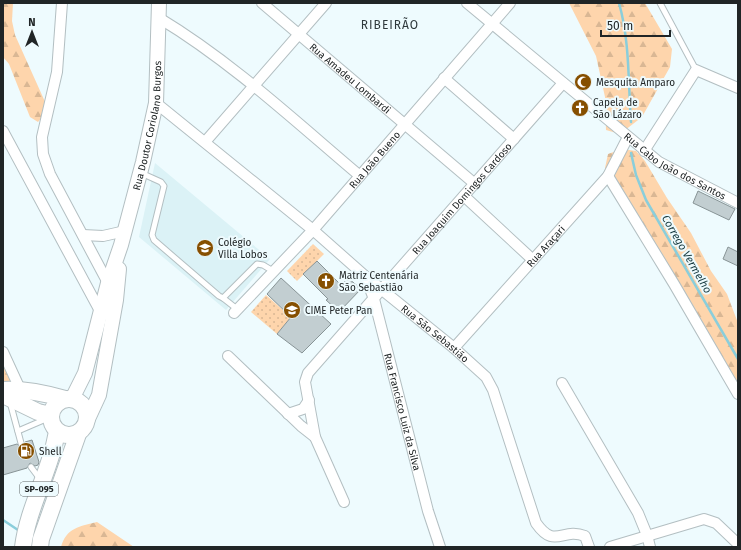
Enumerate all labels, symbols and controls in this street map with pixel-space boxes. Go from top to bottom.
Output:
north arrow [12,12,52,52]
scale bar [601,12,670,38]
text: N [28,16,36,29]
district label: RIBEIRÃO [361,17,419,32]
text: 50 m [607,19,633,33]
street label: Rua Amadeu Lombardi [307,41,393,117]
street label: Rua Doutor Coriolano Burgos [131,60,164,192]
mosque icon: Mesquita Amparo [573,72,593,92]
place label: Mesquita Amparo [596,77,675,89]
place label: Capela de São Lázaro [593,97,642,121]
church icon: Capela de São Lázaro [570,98,590,118]
street label: Rua João Bueno [347,129,403,191]
street label: Rua Cabo João dos Santos [621,131,728,203]
street label: Rua Joaquim Domingos Cardoso [410,140,515,257]
water label: Corrego Vermelho [659,213,714,296]
street label: Rua Araçari [524,223,568,270]
place label: Colégio Villa Lobos [218,237,268,261]
school or university icon: Colégio Villa Lobos [195,238,215,258]
place label: Matriz Centenária São Sebastião [339,270,419,294]
church icon: Matriz Centenária São Sebastião [316,271,336,291]
school or university icon: CIME Peter Pan [282,300,302,320]
street label: Rua São Sebastião [398,303,471,365]
place label: CIME Peter Pan [305,305,372,317]
street label: Rua Francisco Luiz da Silva [381,352,422,472]
fuel station icon: Shell [16,441,36,461]
place label: Shell [39,446,62,458]
road number: SP-095 [20,482,58,496]

